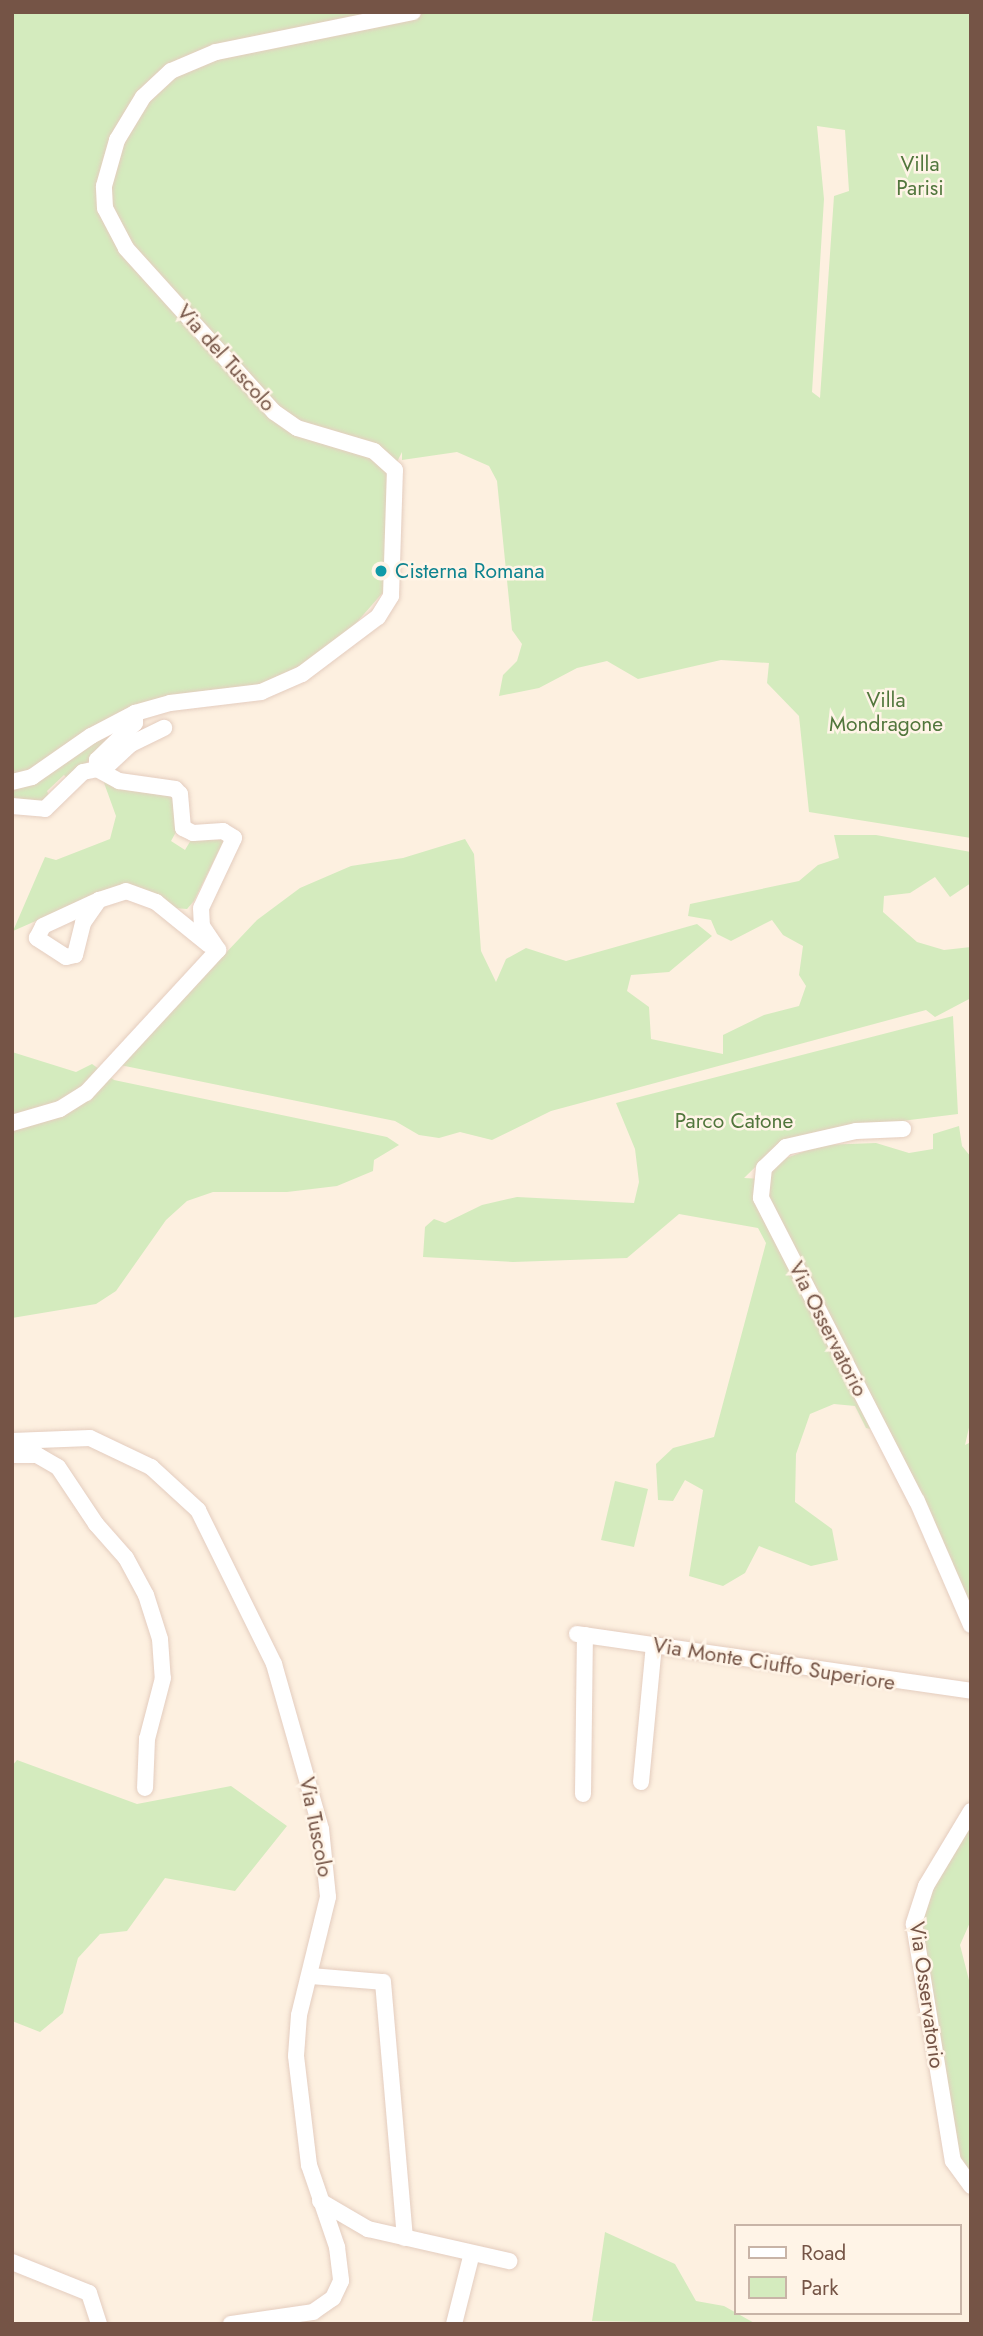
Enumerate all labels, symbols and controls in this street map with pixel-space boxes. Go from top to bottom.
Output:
park label: Villa Parisi [896,151,944,201]
street label: Via del Tuscolo [171,299,281,417]
place label: Cisterna Romana [395,558,545,584]
marker: Cisterna Romana [373,563,389,579]
park label: Villa Mondragone [829,687,943,737]
park label: Parco Catone [675,1108,793,1134]
street label: Via Osservatorio [783,1257,873,1401]
street label: Via Monte Ciuffo Superiore [651,1632,897,1696]
street label: Via Tuscolo [294,1775,338,1879]
street label: Via Osservatorio [904,1920,950,2070]
legend [734,2224,962,2315]
text: Road [801,2238,846,2268]
text: Park [801,2273,838,2303]

